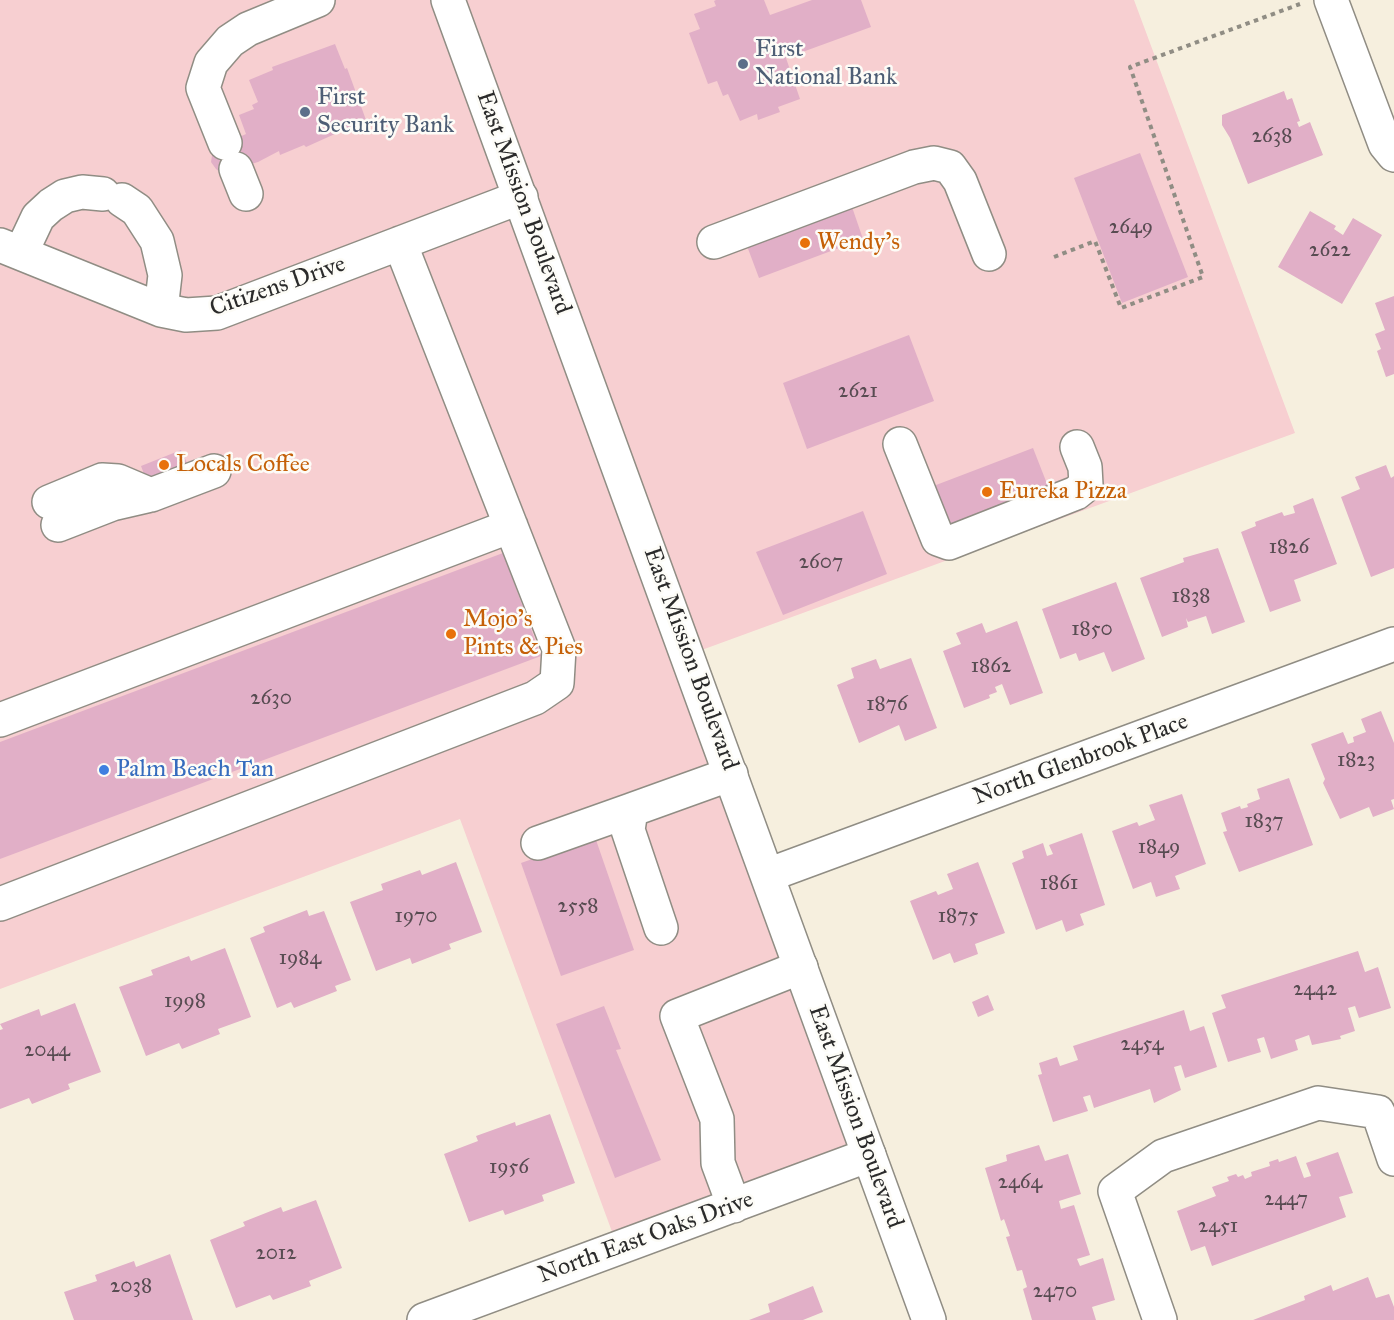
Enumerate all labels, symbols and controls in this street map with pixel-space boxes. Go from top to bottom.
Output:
place label: First National Bank [755,36,897,92]
marker: First National Bank [736,57,750,71]
place label: First Security Bank [317,84,454,140]
street label: East Mission Boulevard [469,88,577,318]
marker: First Security Bank [298,105,312,119]
house number: 2638 [1252,124,1292,150]
house number: 2649 [1109,215,1153,241]
place label: Wendy's [817,229,900,257]
marker: Wendy's [798,236,812,250]
house number: 2622 [1309,238,1351,264]
street label: Citizens Drive [206,250,350,324]
house number: 2621 [838,379,878,405]
place label: Locals Coffee [176,451,310,479]
marker: Locals Coffee [157,458,171,472]
place label: Eureka Pizza [999,478,1127,506]
marker: Eureka Pizza [980,485,994,499]
house number: 1826 [1269,535,1309,561]
street label: East Mission Boulevard [636,544,744,774]
house number: 2607 [799,550,843,576]
house number: 1838 [1171,584,1211,610]
place label: Mojo's Pints & Pies [463,606,583,662]
house number: 1850 [1071,617,1113,643]
marker: Mojo's Pints & Pies [444,627,458,641]
house number: 1862 [971,654,1011,680]
house number: 2630 [250,686,292,712]
house number: 1876 [866,692,908,718]
street label: North Glenbrook Place [970,708,1192,812]
house number: 1823 [1337,748,1375,774]
place label: Palm Beach Tan [116,756,274,784]
marker: Palm Beach Tan [97,763,111,777]
house number: 1837 [1244,809,1284,835]
house number: 1849 [1138,835,1180,861]
house number: 1861 [1040,871,1078,897]
house number: 2558 [558,894,598,920]
house number: 1970 [395,904,437,930]
house number: 1875 [938,904,978,930]
house number: 1984 [279,946,321,972]
house number: 2442 [1293,977,1337,1003]
house number: 1998 [164,989,206,1015]
street label: East Mission Boulevard [801,1002,909,1232]
house number: 2454 [1121,1032,1163,1058]
house number: 2044 [24,1038,70,1064]
house number: 1956 [489,1155,529,1181]
house number: 2464 [998,1170,1042,1196]
street label: North East Oaks Drive [534,1186,758,1290]
house number: 2447 [1264,1187,1308,1213]
house number: 2451 [1198,1214,1238,1240]
house number: 2012 [255,1241,297,1267]
house number: 2038 [110,1274,152,1300]
house number: 2470 [1033,1279,1077,1305]

